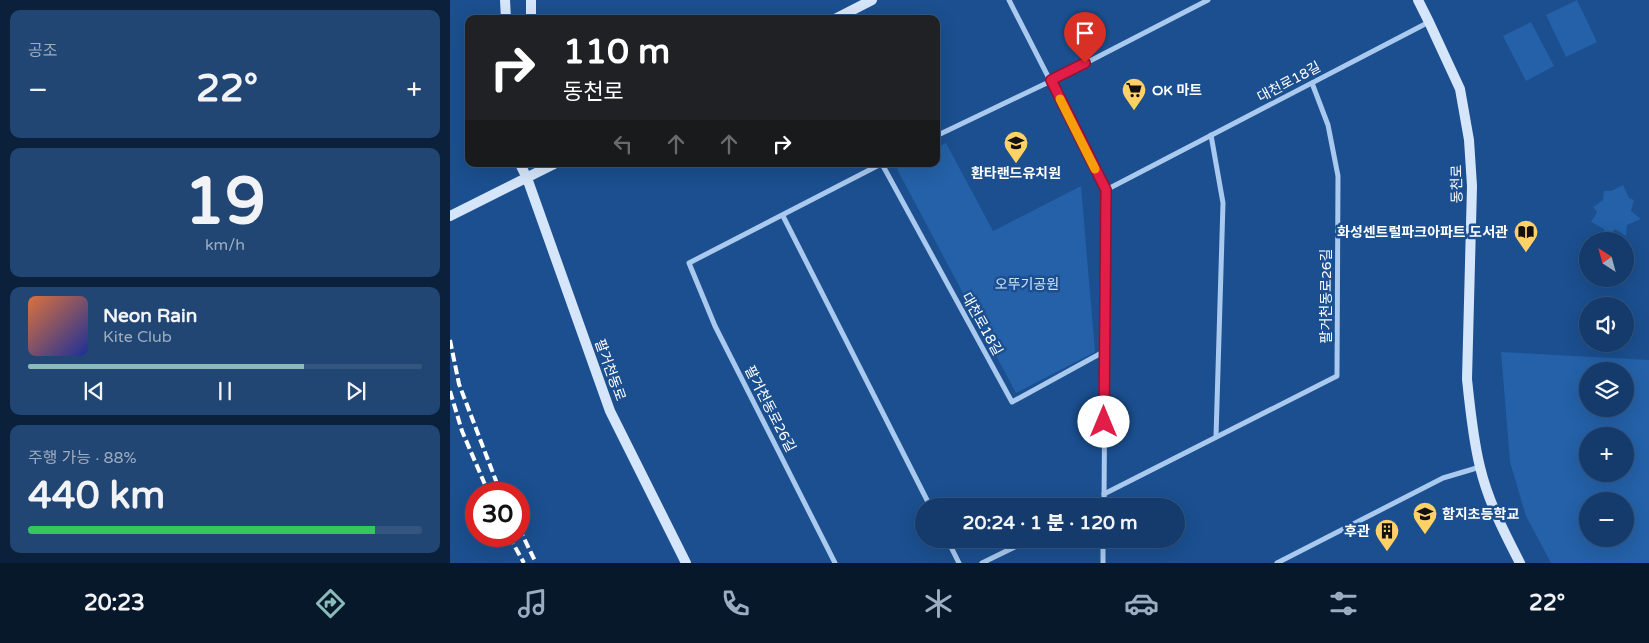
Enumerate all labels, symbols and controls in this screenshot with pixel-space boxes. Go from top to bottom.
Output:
pin [1064,12,1106,63]
icon: arrive [1071,19,1099,47]
text: 110 m [563,31,670,73]
icon: right [480,35,545,100]
text: 공조 [28,41,57,61]
street label: 대천로18길 [1254,58,1324,106]
text: 22° [196,66,258,112]
text: − [28,73,48,107]
text: + [406,73,422,107]
supermarket icon: OK 마트 [1121,77,1147,111]
text: 동천로 [563,79,624,105]
place label: OK 마트 [1152,82,1202,99]
icon: left [609,130,637,158]
icon: ahead [662,130,690,158]
icon: ahead [715,130,743,158]
icon: right [768,130,796,158]
school or university icon: 환타랜드유치원 [1003,130,1029,164]
text: 19 [184,163,266,242]
street label: 동천로 [1448,164,1466,203]
place label: 환타랜드유치원 [971,165,1061,182]
library icon: 화성센트럴파크아파트 도서관 [1513,219,1539,253]
place label: 화성센트럴파크아파트 도서관 [1337,224,1508,241]
north arrow [1579,232,1634,288]
map controls [1579,232,1634,547]
text: km/h [205,235,245,255]
street label: 팔거천동로26길 [1318,249,1335,343]
park label: 오뚜기공원 [995,276,1059,293]
street label: 대천로18길 [958,290,1006,358]
button: sound [1579,297,1634,352]
text: Neon Rain [103,305,197,327]
text: Kite Club [103,327,172,347]
street label: 팔거천동로 [591,337,629,403]
button: layers [1579,362,1634,417]
street label: 팔거천동로26길 [741,363,799,455]
icon: previous [80,377,108,405]
icon: pause [211,377,239,405]
icon: next [342,377,370,405]
position arrow [1077,395,1129,447]
button: + [1579,427,1634,482]
text: 주행 가능 · 88% [28,448,137,468]
text: 440 km [28,473,165,519]
speed limit sign: 30 [465,482,530,547]
button: − [1579,492,1634,547]
school or university icon: 함지초등학교 [1412,501,1438,535]
place label: 함지초등학교 [1442,506,1519,523]
text: 20:24 · 1 분 · 120 m [963,512,1137,534]
building icon: 후관 [1374,518,1400,552]
place label: 후관 [1344,523,1370,540]
icon: directions [313,586,348,621]
icon: music [515,586,550,621]
icon: phone [718,586,753,621]
icon: climate [921,586,956,621]
icon: car [1124,586,1159,621]
icon: filters [1326,586,1361,621]
text: 20:23 [84,590,145,616]
text: 22° [1529,590,1565,616]

